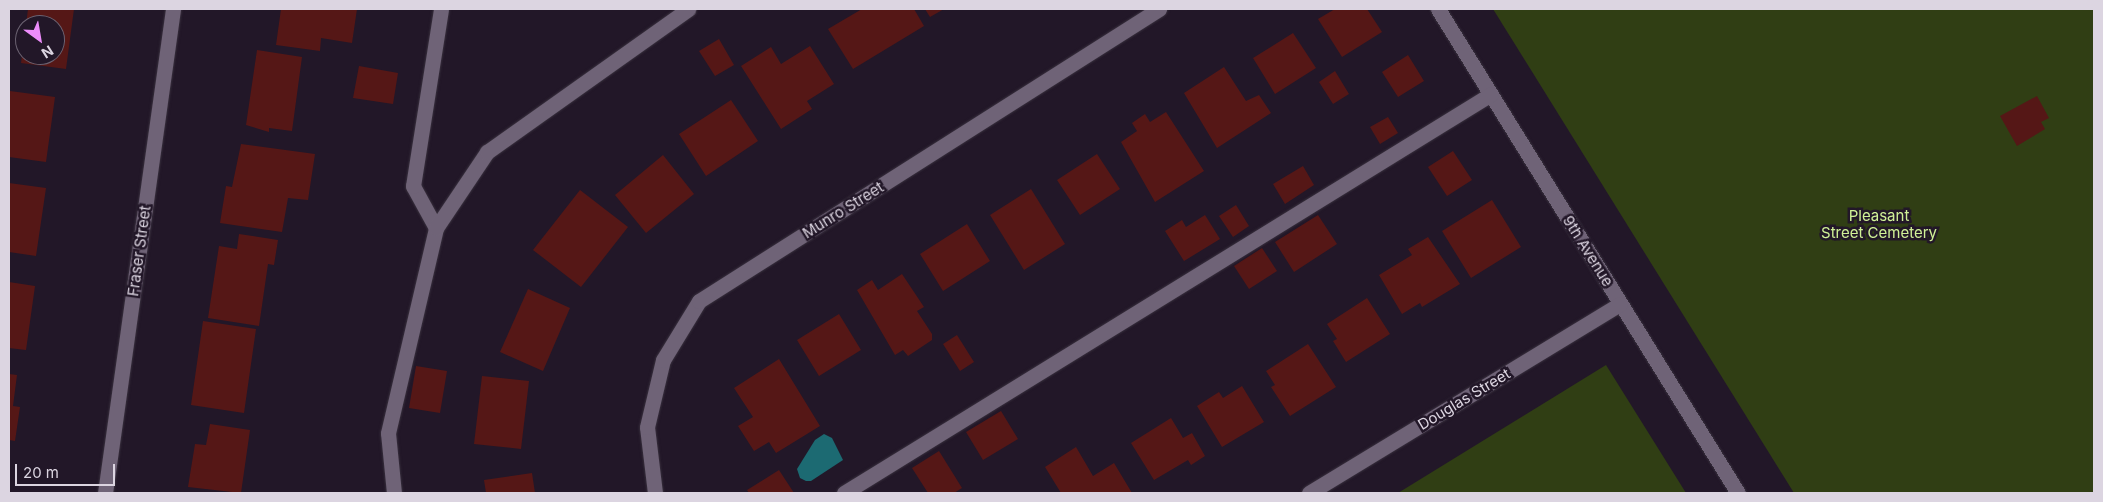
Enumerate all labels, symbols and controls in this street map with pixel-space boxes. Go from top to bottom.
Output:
north arrow [15,15,65,65]
text: N [39,42,57,62]
street label: Munro Street [799,178,887,242]
street label: Fraser Street [124,205,154,297]
park label: Pleasant Street Cemetery [1821,206,1937,241]
street label: 9th Avenue [1559,212,1617,290]
street label: Douglas Street [1415,364,1513,434]
scale bar [18,454,118,486]
text: 20 m [23,463,59,482]

